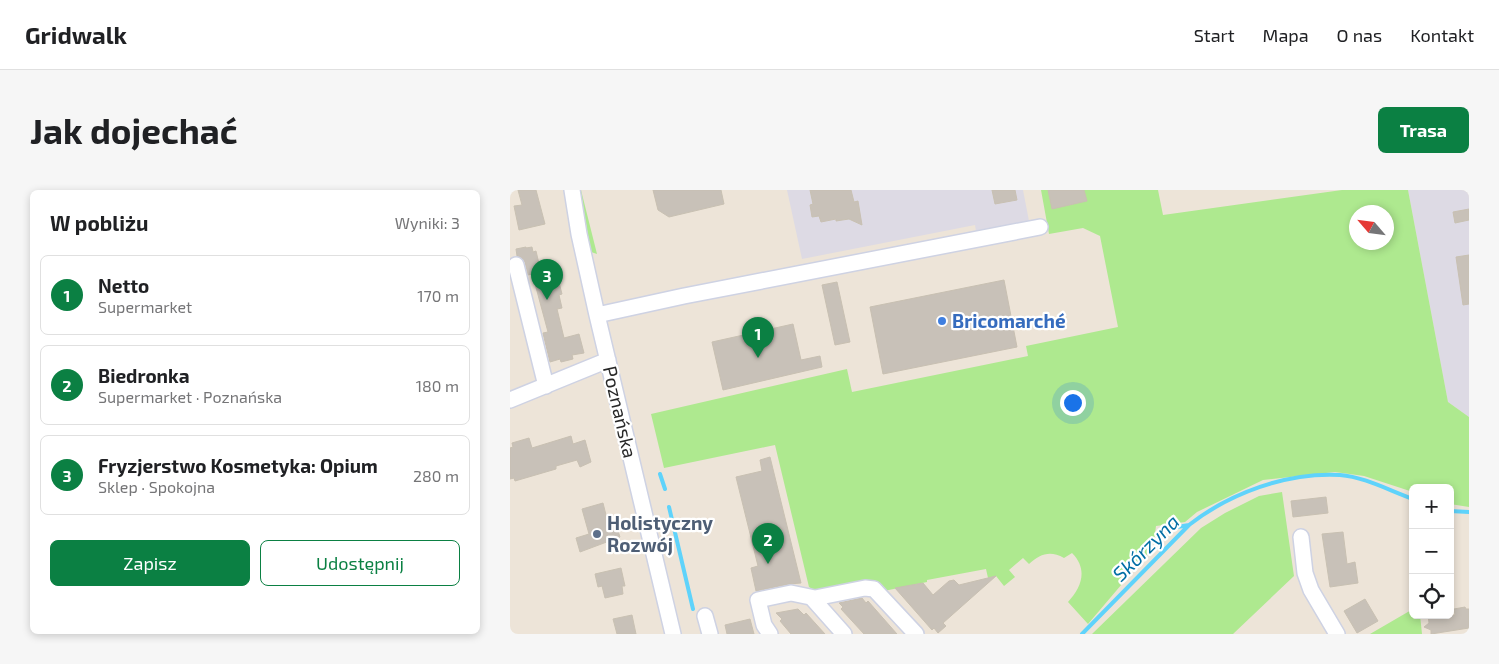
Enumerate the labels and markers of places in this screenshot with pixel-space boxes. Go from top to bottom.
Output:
pin: 3 [531,259,563,300]
place label: Bricomarché [952,309,1066,332]
marker: Bricomarché [936,315,948,327]
pin: 1 [742,317,774,358]
place label: Holistyczny Rozwój [607,511,713,556]
pin: 2 [752,523,784,564]
marker: Holistyczny Rozwój [591,528,603,540]

